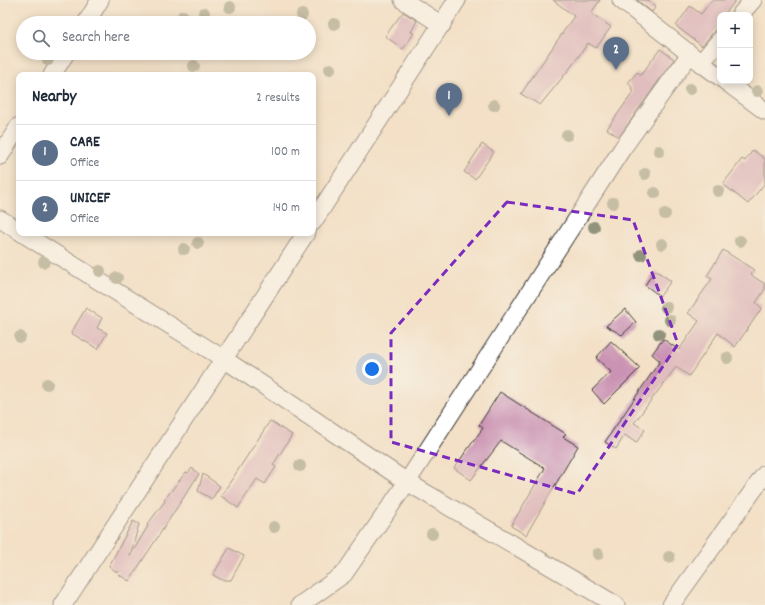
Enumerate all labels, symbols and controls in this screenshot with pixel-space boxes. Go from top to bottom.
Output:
map controls [717,12,753,84]
button: + [717,12,753,48]
search box [16,16,316,60]
icon: search [30,27,52,49]
text: Search here [62,27,130,49]
pin: 2 [603,37,629,70]
button: − [717,48,753,84]
pin: 1 [436,83,462,116]
text: Nearby [32,86,76,110]
text: 2 results [256,89,300,108]
text: CARE [70,132,100,154]
text: 1 [44,143,46,162]
text: 100 m [271,143,300,162]
text: Office [70,154,99,173]
text: UNICEF [70,188,110,210]
text: 2 [42,199,48,218]
text: 140 m [273,199,300,218]
text: Office [70,210,99,229]
your location [362,359,382,379]

